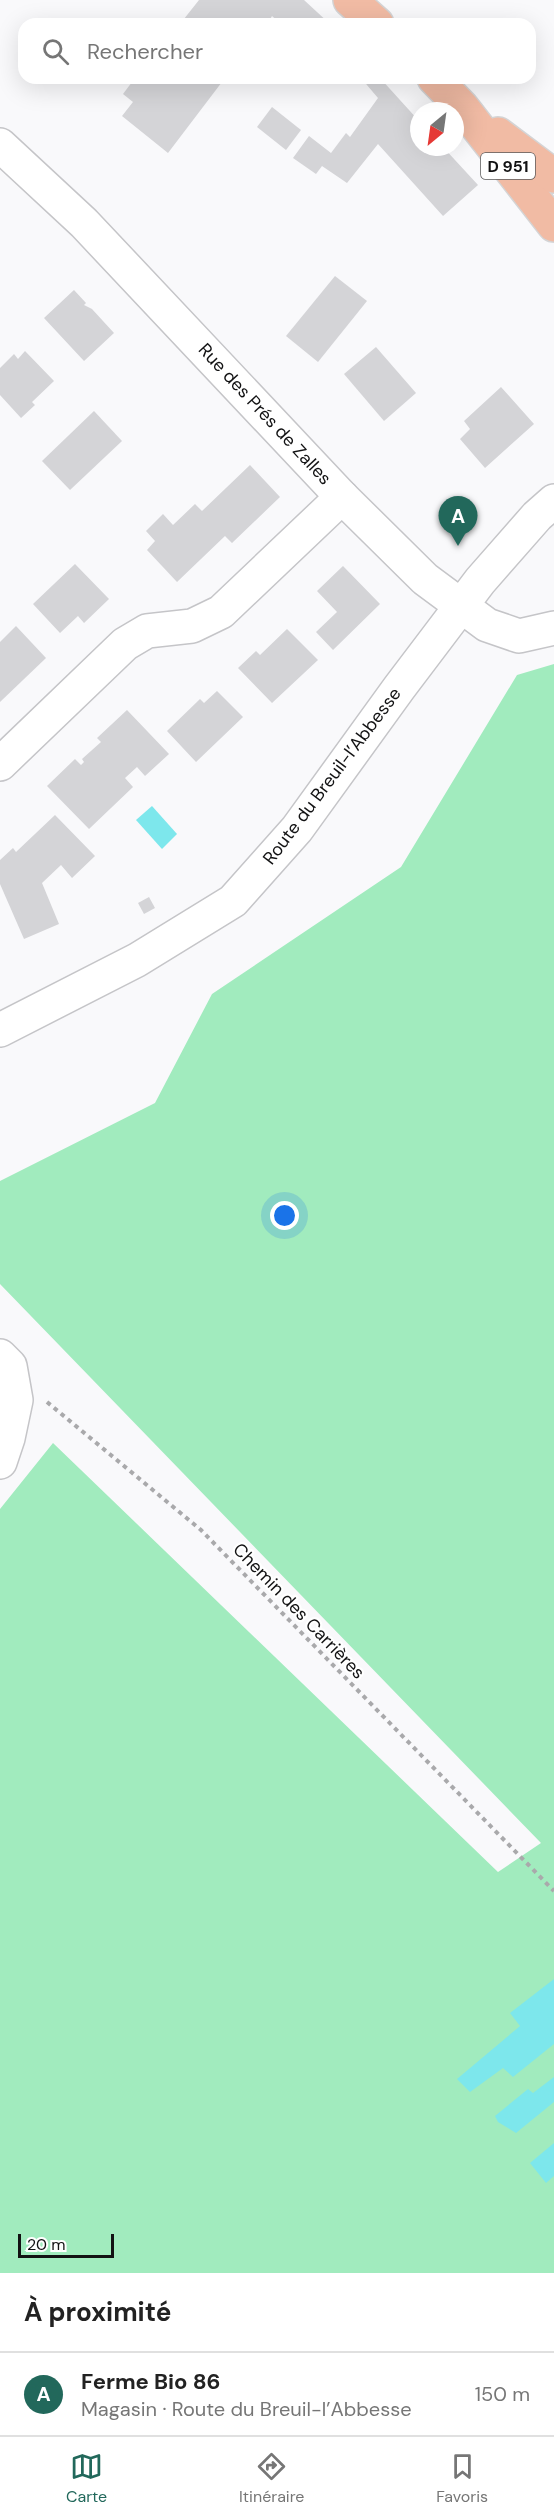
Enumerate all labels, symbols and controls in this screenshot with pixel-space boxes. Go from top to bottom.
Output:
search box [18,18,536,84]
icon: search [39,35,72,68]
text: Rechercher [87,37,203,66]
north arrow [410,102,464,156]
road number: D 951 [481,153,535,179]
street label: Rue des Prés de Zalles [193,338,337,490]
pin: A [438,496,478,546]
street label: Route du Breuil-l’Abbesse [257,683,407,869]
your location [270,1201,299,1230]
street label: Chemin des Carrières [228,1538,370,1684]
scale bar [18,2231,114,2258]
text: 20 m [27,2234,66,2255]
text: À proximité [24,2295,171,2329]
text: Ferme Bio 86 [81,2367,221,2396]
text: A [36,2381,51,2407]
text: 150 m [475,2381,530,2407]
text: Magasin · Route du Breuil-l’Abbesse [81,2396,412,2422]
tab: Carte [66,2450,107,2507]
tab: Itinéraire [239,2450,304,2507]
tab: Favoris [436,2450,488,2507]

